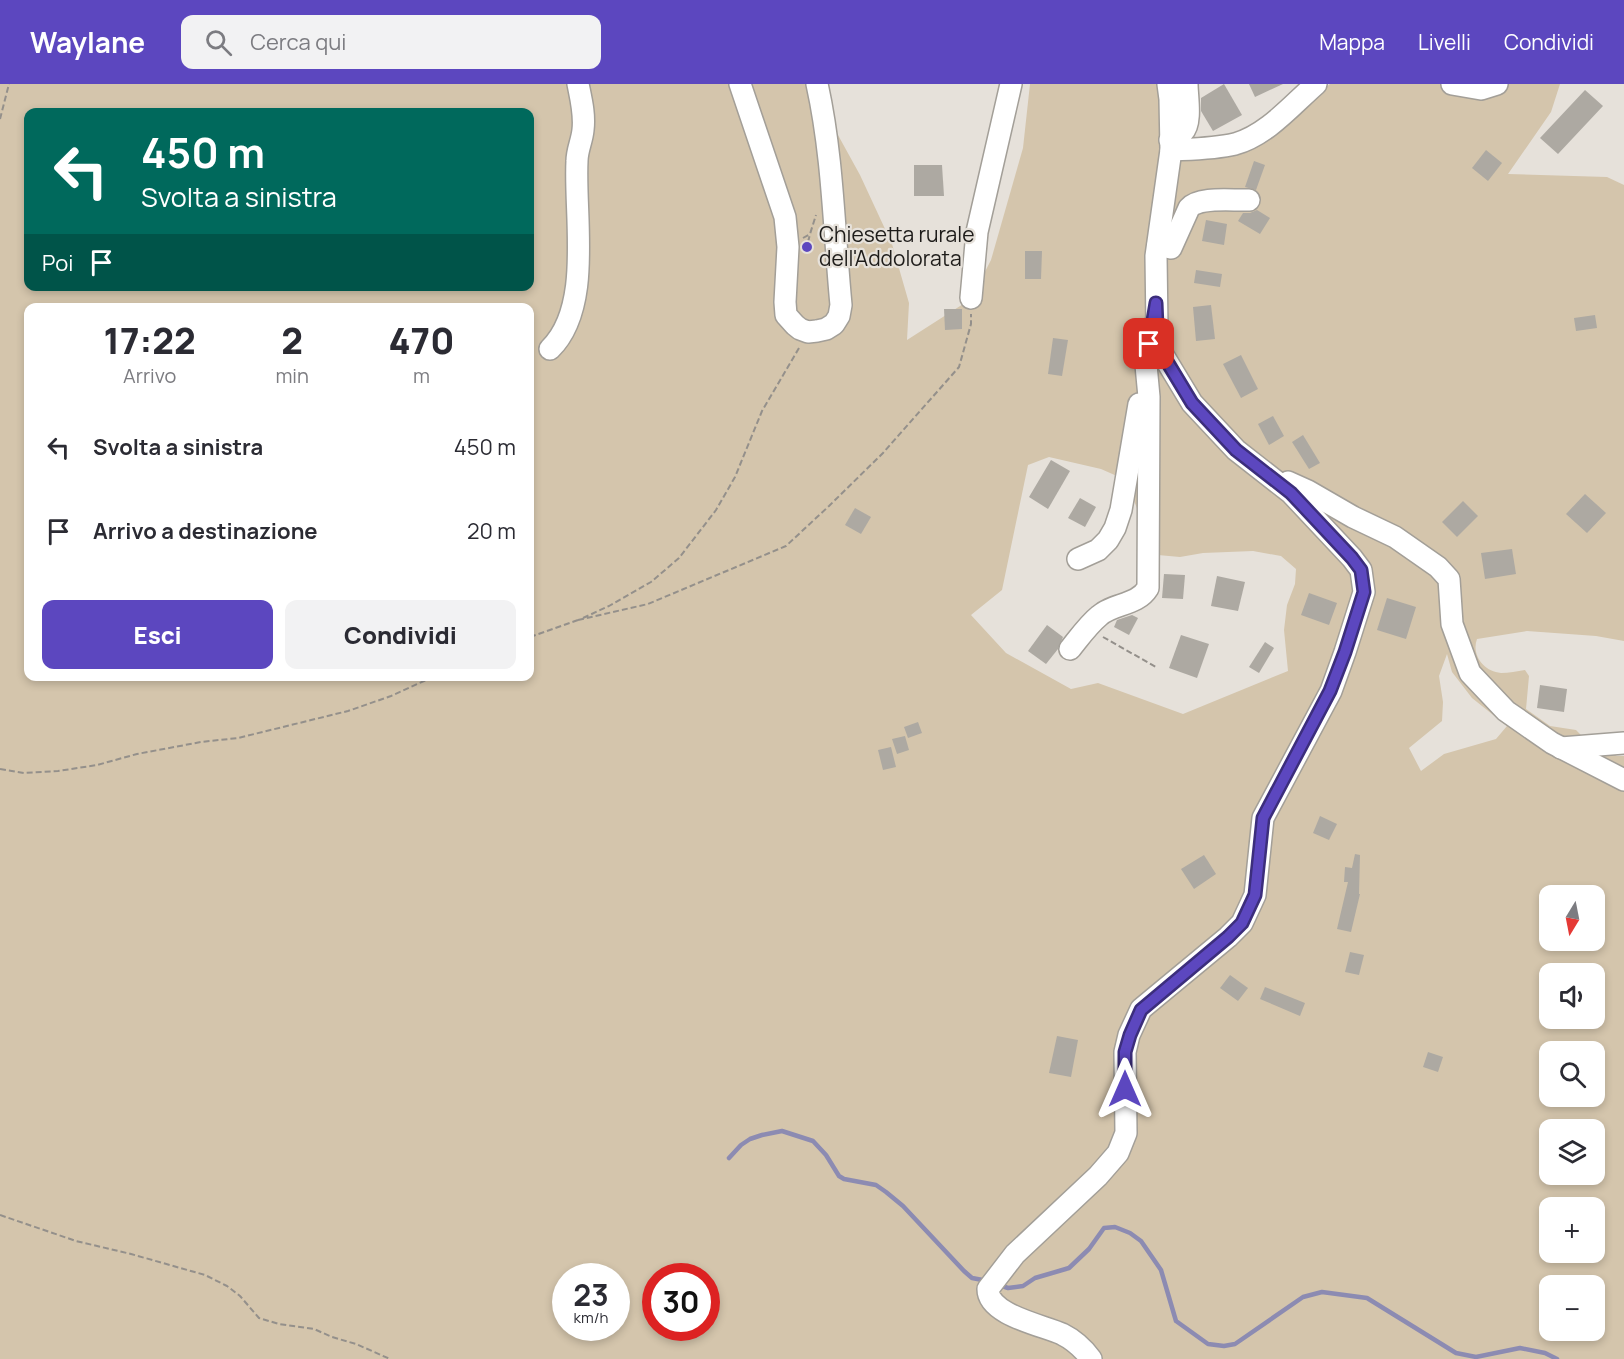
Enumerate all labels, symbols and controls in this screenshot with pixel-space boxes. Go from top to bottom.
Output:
search box [181,15,601,69]
text: Waylane [30,23,145,61]
icon: search [202,26,235,59]
text: Cerca qui [250,27,346,57]
text: Mappa [1319,28,1385,56]
text: Livelli [1418,28,1471,56]
text: Condividi [1504,28,1594,56]
text: 450 m [141,123,265,181]
icon: left [42,132,120,210]
text: Svolta a sinistra [141,178,337,215]
place label: Chiesetta rurale dell'Addolorata [819,220,974,272]
marker: Chiesetta rurale dell'Addolorata [800,240,814,254]
icon: arrive [85,246,118,279]
text: Poi [42,248,73,278]
text: 17:22 [104,316,196,365]
text: 2 [281,316,303,365]
text: 470 [388,316,454,365]
pin [1123,318,1174,369]
icon: arrive [1132,327,1165,360]
text: Arrivo [123,362,176,389]
text: min [275,362,309,389]
text: m [413,362,430,389]
icon: left [42,431,75,464]
text: Svolta a sinistra [93,432,263,462]
text: 450 m [454,432,516,462]
icon: arrive [42,515,75,548]
text: Arrivo a destinazione [93,516,317,546]
text: 20 m [467,516,516,546]
button: Esci [42,600,273,669]
button: Condividi [285,600,516,669]
north arrow [1539,885,1605,951]
map controls [1539,885,1605,1341]
button: sound [1539,963,1605,1029]
button: search [1539,1041,1605,1107]
position arrow [1093,1057,1157,1121]
button: layers [1539,1119,1605,1185]
button: + [1539,1197,1605,1263]
speed limit sign: 30 [642,1263,720,1341]
text: 23 [573,1274,609,1315]
button: − [1539,1275,1605,1341]
text: km/h [574,1307,608,1328]

